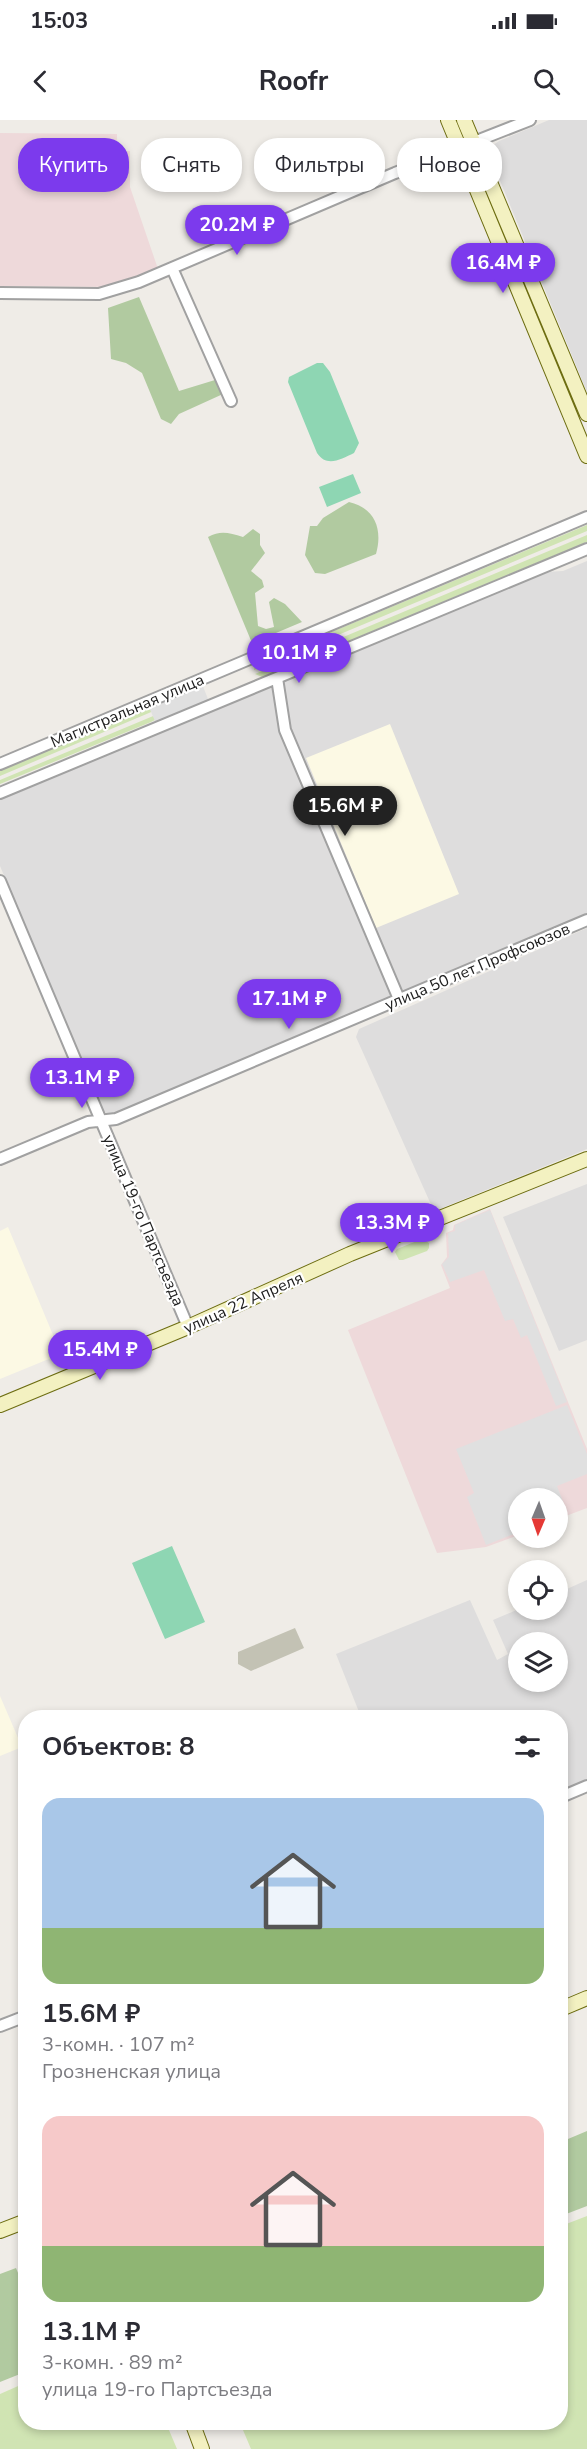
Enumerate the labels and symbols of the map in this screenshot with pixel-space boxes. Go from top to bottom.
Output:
pin: 20.2M ₽ [182,205,292,256]
pin: 16.4M ₽ [448,243,558,294]
pin: 10.1M ₽ [244,633,354,684]
street label: Магистральная улица [47,669,207,753]
pin: 15.6M ₽ [290,786,400,837]
street label: улица 50 лет Профсоюзов [381,918,574,1016]
pin: 17.1M ₽ [234,979,344,1030]
pin: 13.1M ₽ [27,1058,137,1109]
street label: улица 19-го Партсъезда [97,1131,189,1310]
pin: 13.3M ₽ [337,1203,447,1254]
street label: улица 22 Апреля [180,1267,307,1339]
pin: 15.4M ₽ [45,1330,155,1381]
north arrow [508,1488,568,1548]

